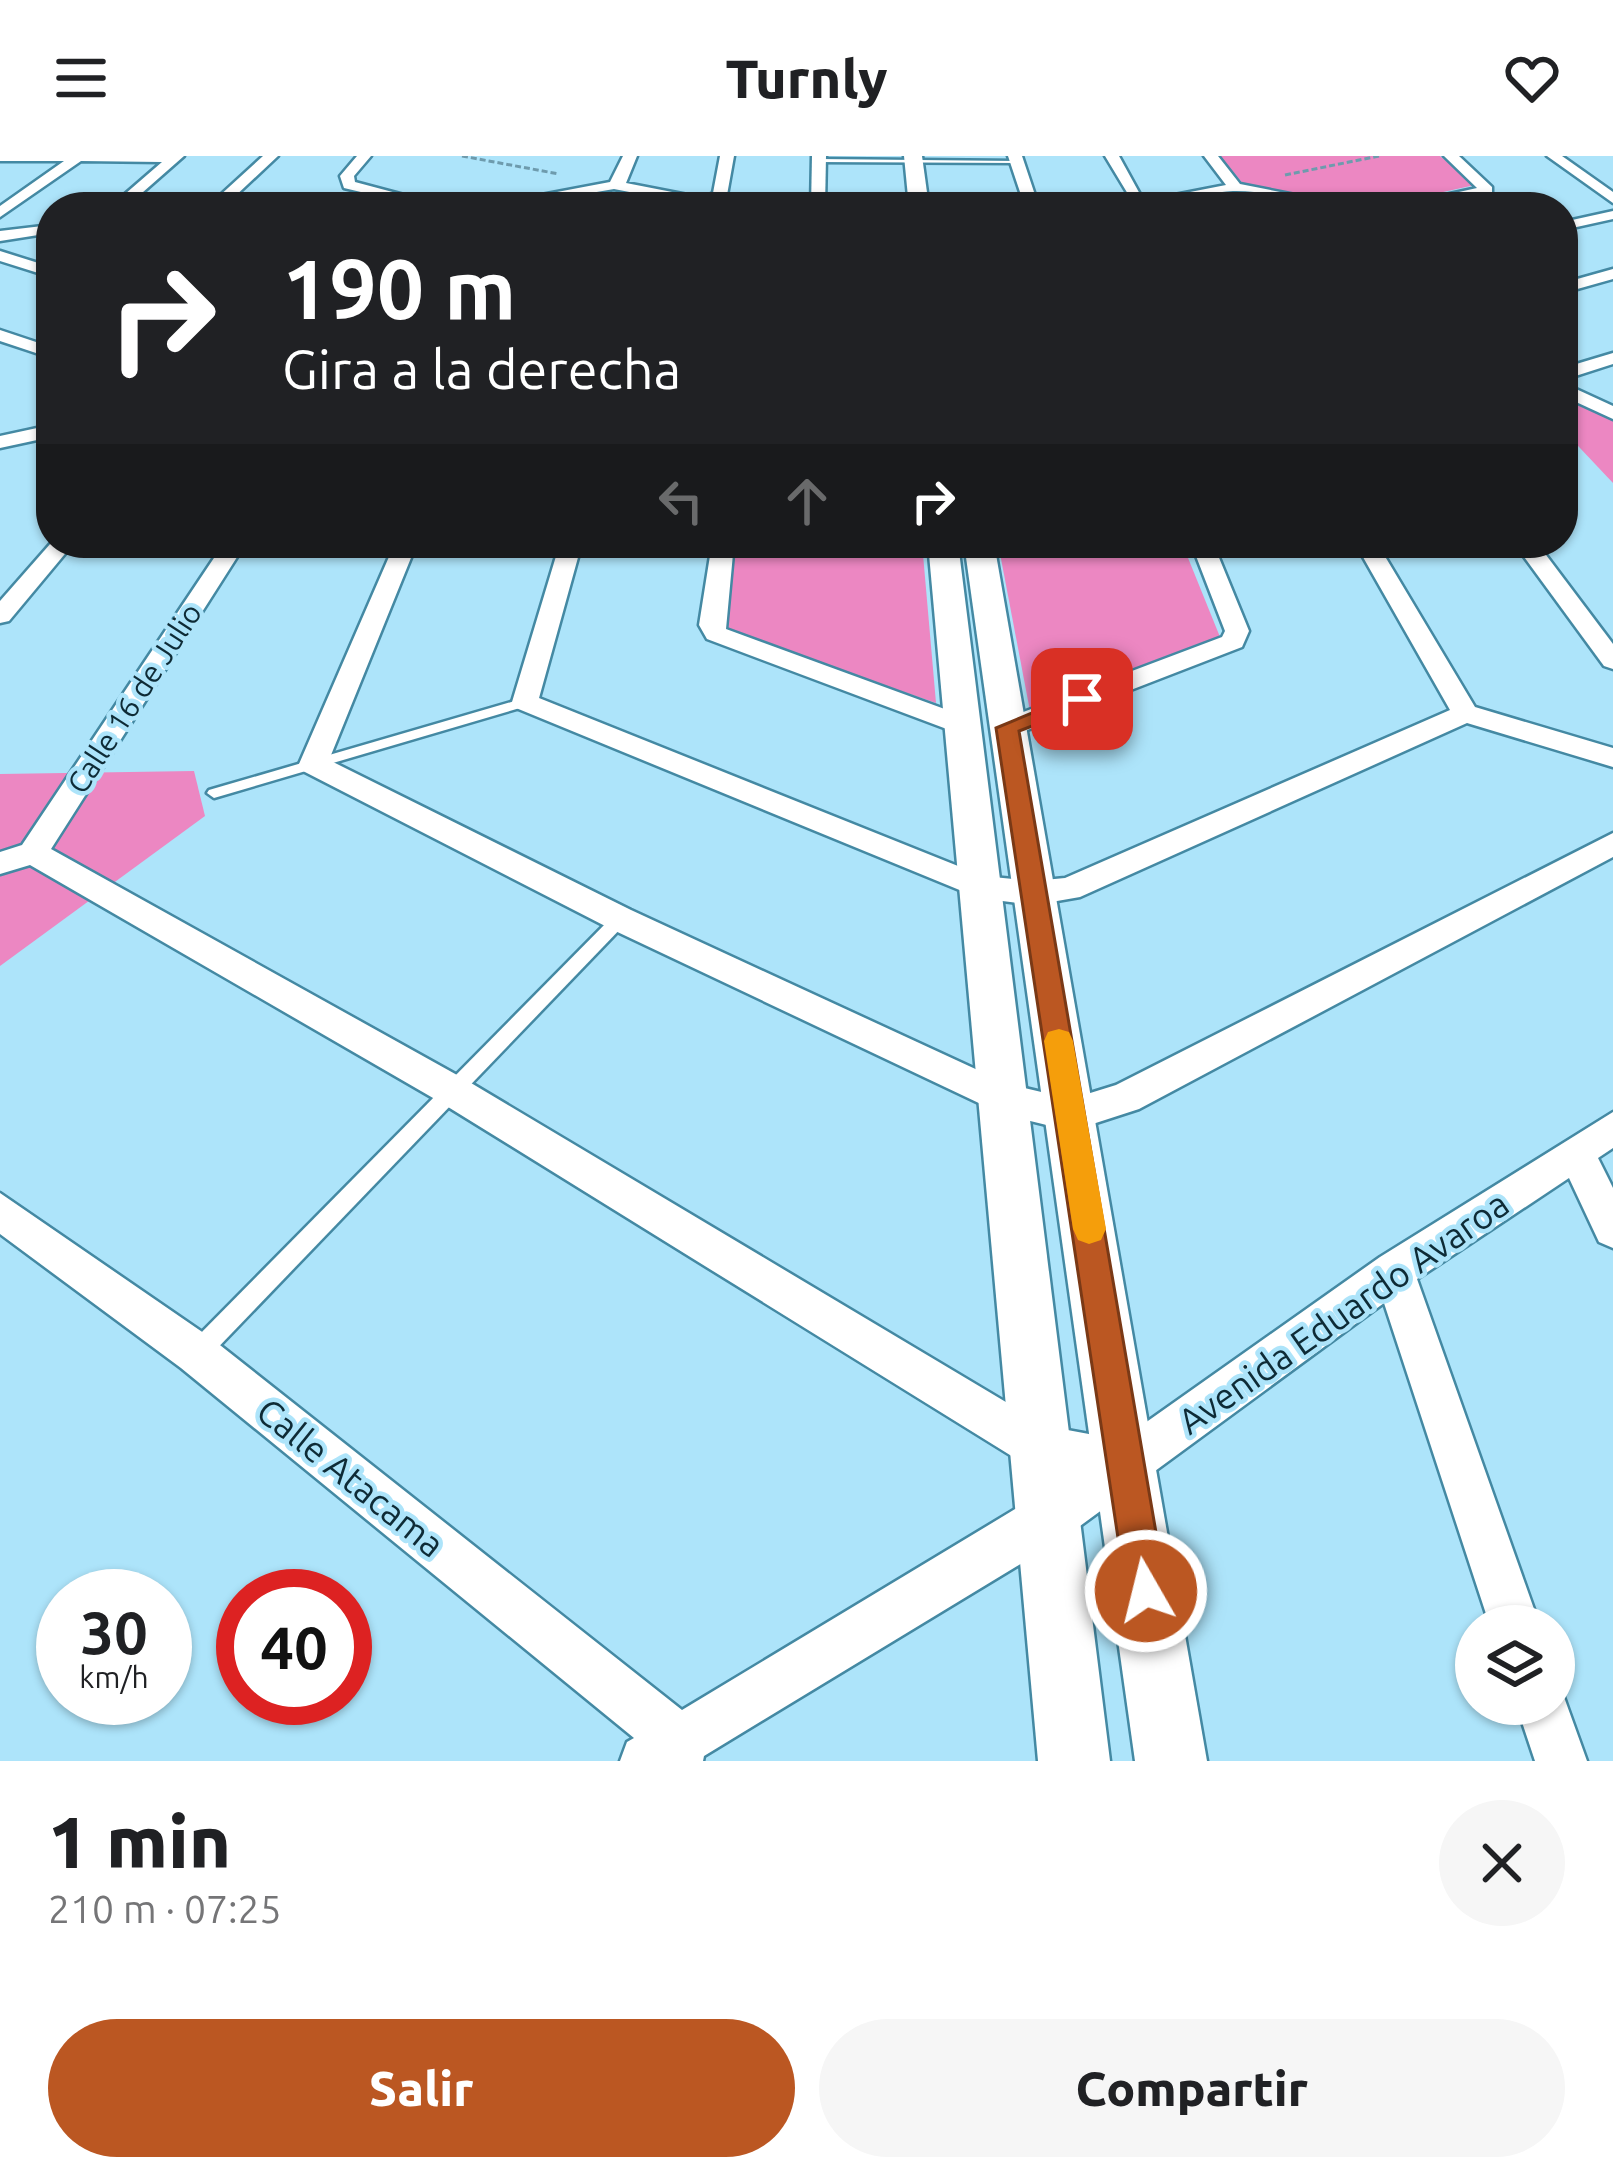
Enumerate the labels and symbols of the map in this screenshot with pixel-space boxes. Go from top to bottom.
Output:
street label: Calle 16 de Julio [60,597,208,799]
pin [1031,648,1133,750]
street label: Avenida Eduardo Avaroa [1170,1182,1516,1442]
street label: Calle Atacama [249,1389,453,1565]
position arrow [1083,1528,1209,1654]
speed limit sign: 40 [216,1569,372,1725]

